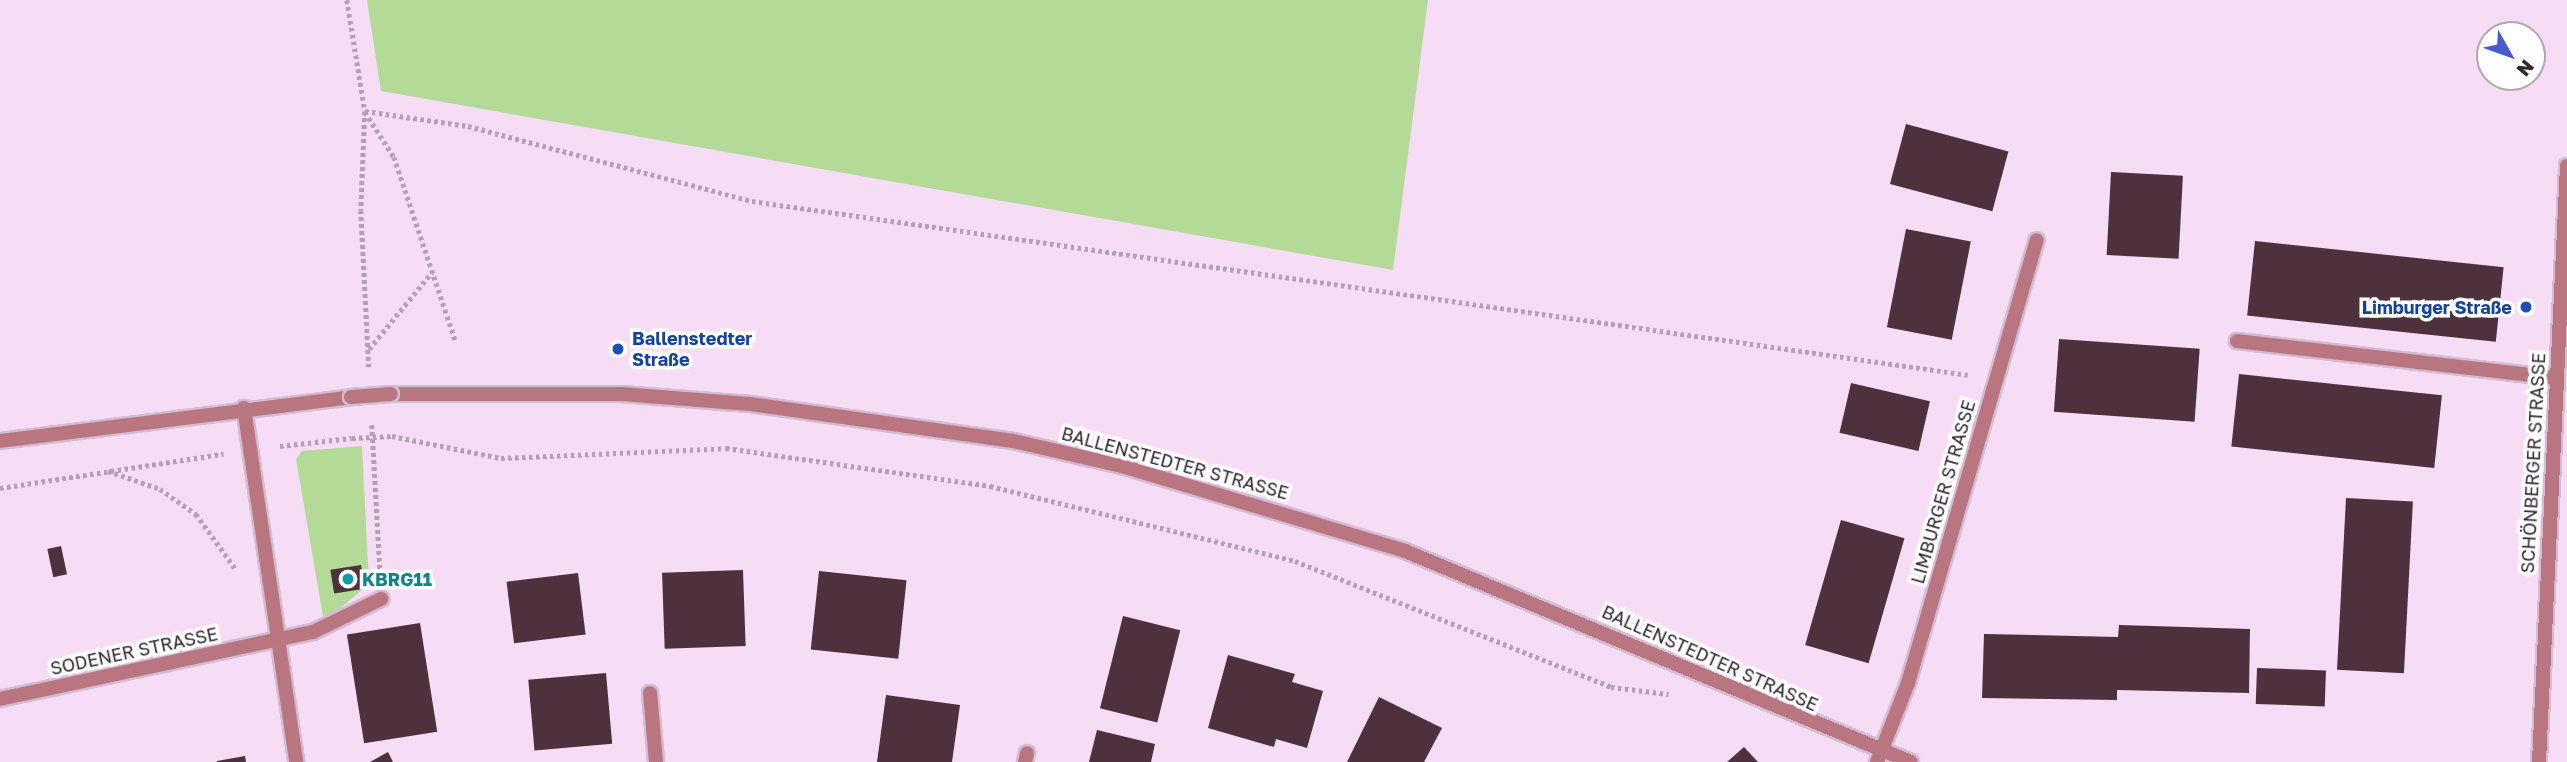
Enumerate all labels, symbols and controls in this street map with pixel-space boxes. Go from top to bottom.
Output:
north arrow [2476,21,2546,91]
text: N [2512,56,2539,81]
place label: Limburger Straße [2362,296,2512,318]
marker: Limburger Straße [2518,299,2534,315]
place label: Ballenstedter Straße [632,328,752,370]
marker: Ballenstedter Straße [610,341,626,357]
street label: SCHÖNBERGER STRASSE [2516,352,2550,574]
street label: LIMBURGER STRASSE [1906,398,1980,586]
street label: BALLENSTEDTER STRASSE [1059,422,1291,504]
place label: KBRG11 [362,568,432,590]
marker: KBRG11 [340,571,356,587]
street label: BALLENSTEDTER STRASSE [1599,601,1821,715]
street label: SODENER STRASSE [48,623,220,679]

